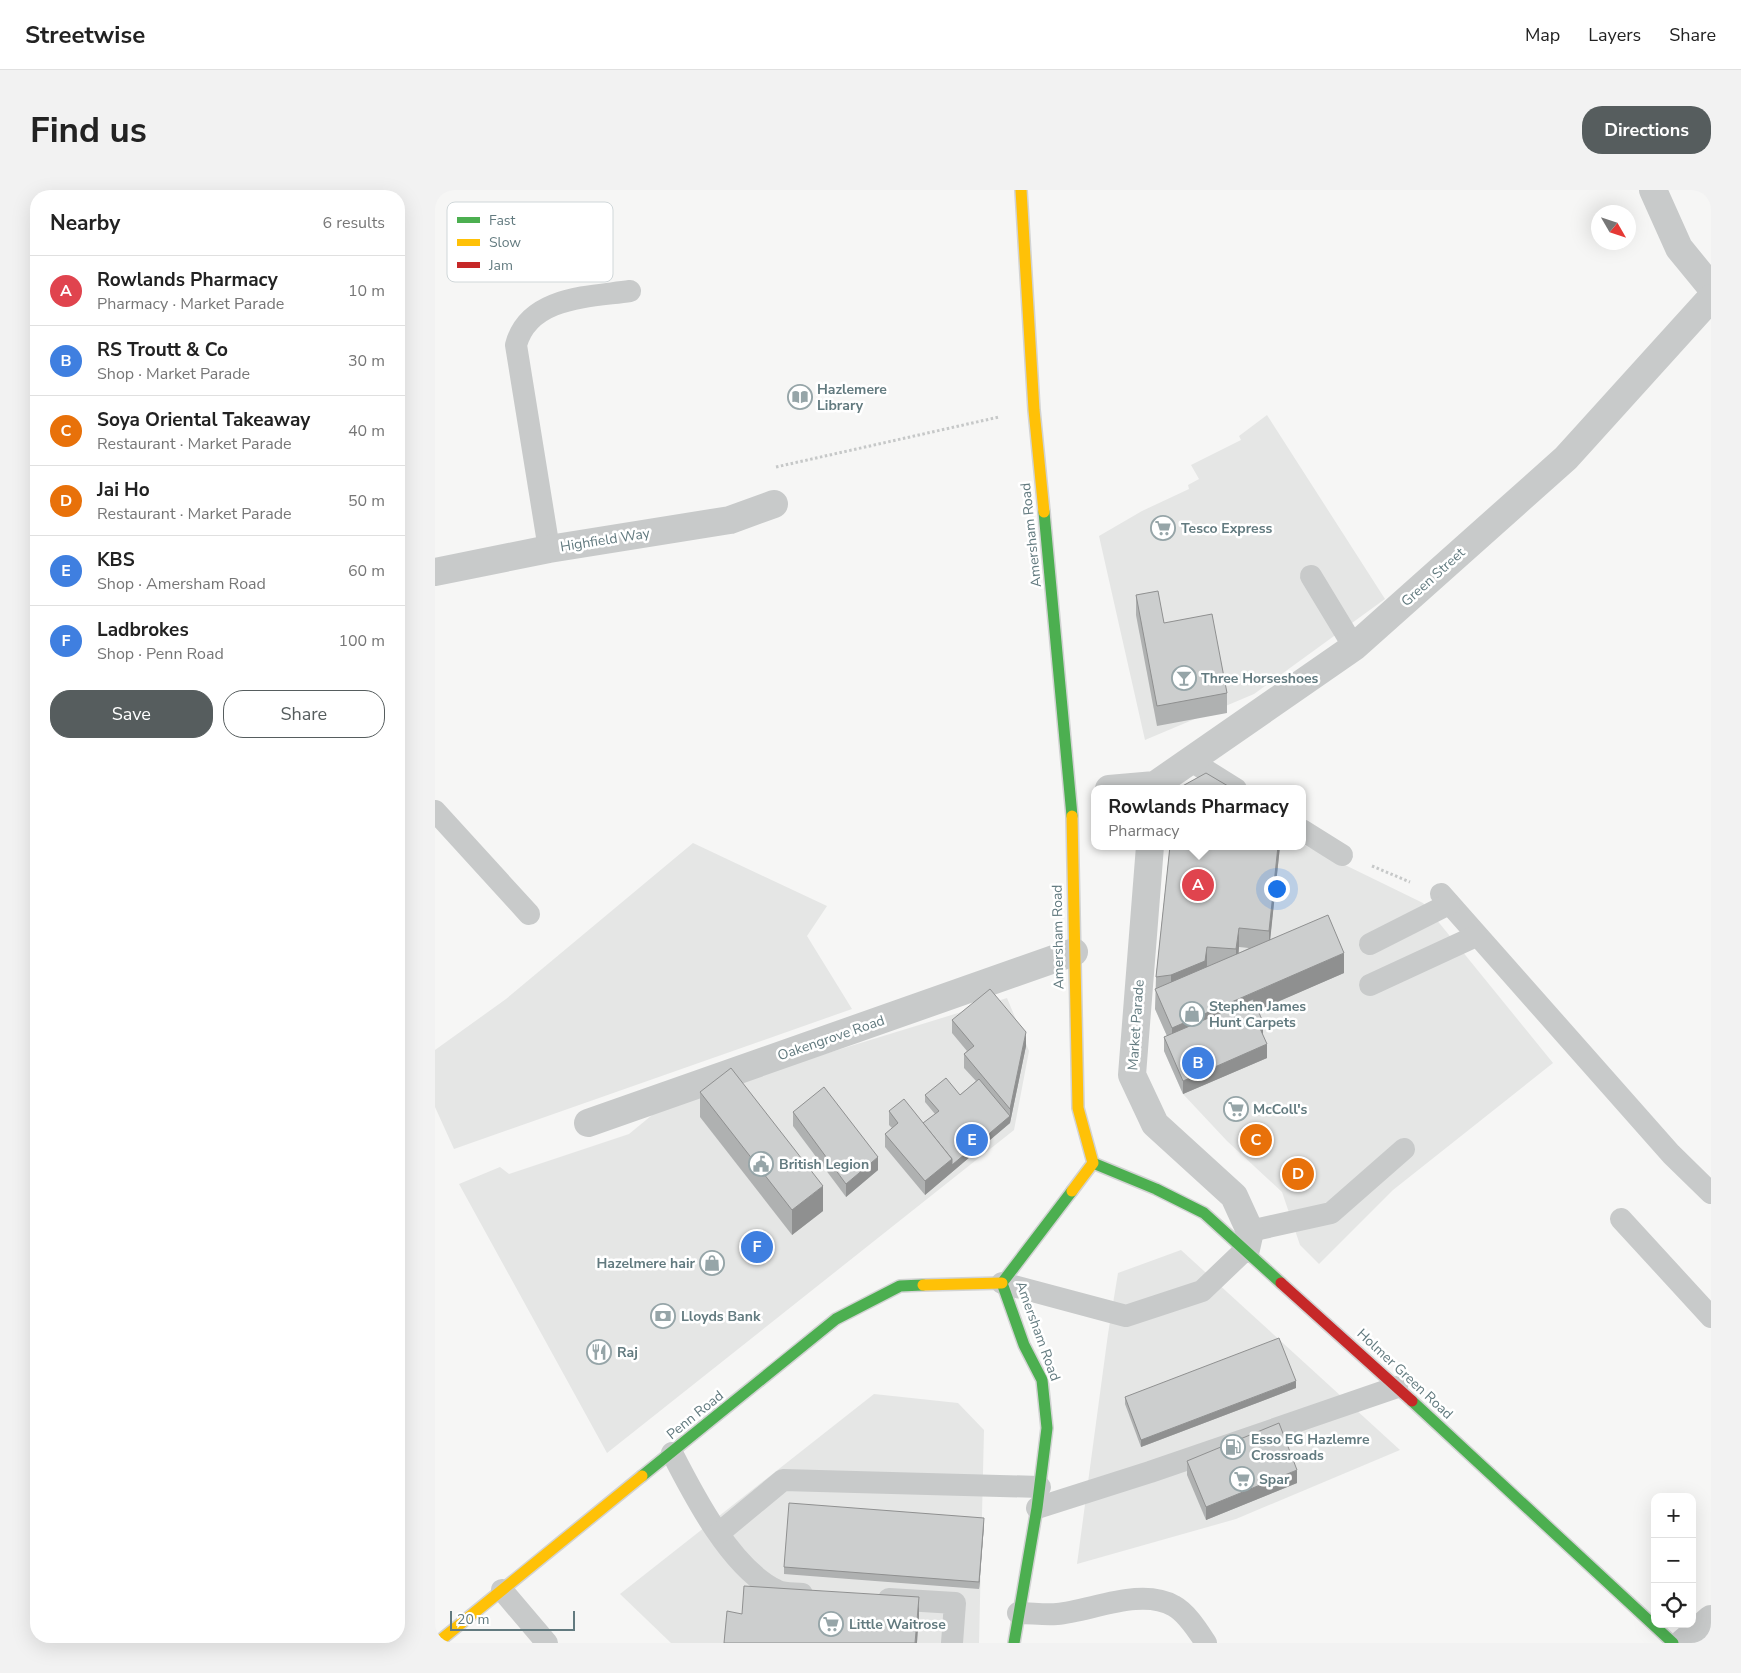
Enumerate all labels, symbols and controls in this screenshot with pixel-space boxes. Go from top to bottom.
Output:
text: Streetwise [25,19,145,51]
text: Map [1525,23,1560,47]
text: Layers [1588,23,1641,47]
text: Share [1669,23,1716,47]
button: Directions [1582,106,1711,154]
text: Find us [30,107,147,154]
legend [447,202,613,282]
north arrow [1591,205,1636,250]
text: Nearby [50,209,120,237]
text: Fast [489,211,515,230]
text: 6 results [323,212,385,234]
text: Slow [489,233,521,252]
text: Jam [488,256,513,275]
text: Rowlands Pharmacy [97,267,278,293]
text: A [60,280,72,302]
text: 10 m [348,280,385,302]
text: Pharmacy · Market Parade [97,293,284,315]
text: RS Troutt & Co [97,337,228,363]
text: B [60,350,72,372]
text: 30 m [348,350,385,372]
text: Shop · Market Parade [97,363,250,385]
place label: Hazlemere Library [817,380,887,415]
library icon: Hazlemere Library [787,384,813,410]
text: Soya Oriental Takeaway [97,407,310,433]
text: C [61,420,71,442]
text: 40 m [348,420,385,442]
text: Restaurant · Market Parade [97,433,292,455]
text: Jai Ho [97,477,150,503]
street label: Amersham Road [1016,482,1046,588]
text: D [60,490,72,512]
text: 50 m [348,490,385,512]
text: Restaurant · Market Parade [97,503,292,525]
supermarket icon: Tesco Express [1150,515,1176,541]
place label: Tesco Express [1181,519,1273,538]
street label: Highfield Way [559,523,652,556]
street label: Green Street [1397,543,1469,611]
text: KBS [97,547,135,573]
text: E [61,560,71,582]
text: 60 m [348,560,385,582]
text: Shop · Amersham Road [97,573,266,595]
text: Ladbrokes [97,617,189,643]
text: F [62,630,71,652]
text: 100 m [338,630,385,652]
text: Shop · Penn Road [97,643,224,665]
bar icon: Three Horseshoes [1171,665,1197,691]
place label: Three Horseshoes [1201,669,1319,688]
button: Save [50,690,213,738]
button: Share [223,690,385,738]
popup [1091,785,1306,850]
text: Rowlands Pharmacy [1108,794,1289,820]
text: Pharmacy [1108,820,1179,842]
pin: A [1182,866,1214,904]
your location [1264,876,1290,902]
street label: Amersham Road [1048,884,1068,990]
street label: Market Parade [1123,979,1149,1071]
place label: Stephen James Hunt Carpets [1209,997,1306,1032]
shop icon: Stephen James Hunt Carpets [1179,1001,1205,1027]
street label: Oakengrove Road [775,1011,887,1065]
pin: B [1182,1044,1214,1082]
supermarket icon: McColl's [1223,1096,1249,1122]
place label: McColl's [1253,1100,1308,1119]
pin: E [956,1121,988,1159]
pin: C [1240,1121,1272,1159]
public building icon: British Legion [748,1151,774,1177]
place label: British Legion [779,1155,869,1174]
pin: D [1282,1155,1314,1193]
pin: F [741,1228,773,1266]
shop icon: Hazelmere hair [699,1250,725,1276]
place label: Hazelmere hair [596,1254,696,1273]
street label: Amersham Road [1011,1278,1065,1384]
bank icon: Lloyds Bank [650,1303,676,1329]
place label: Lloyds Bank [681,1307,761,1326]
street label: Holmer Green Road [1353,1325,1457,1423]
restaurant icon: Raj [586,1339,612,1365]
place label: Raj [617,1343,638,1362]
street label: Penn Road [663,1386,727,1444]
place label: Esso EG Hazlemre Crossroads [1251,1430,1370,1465]
fuel station icon: Esso EG Hazlemre Crossroads [1220,1434,1246,1460]
supermarket icon: Spar [1229,1466,1255,1492]
place label: Spar [1259,1470,1290,1489]
map controls [1651,1493,1696,1628]
button: + [1651,1493,1696,1538]
button: − [1651,1538,1696,1583]
button: locate [1651,1583,1696,1628]
scale bar [450,1608,575,1631]
text: 20 m [457,1610,489,1629]
supermarket icon: Little Waitrose [818,1611,844,1637]
place label: Little Waitrose [849,1615,946,1634]

